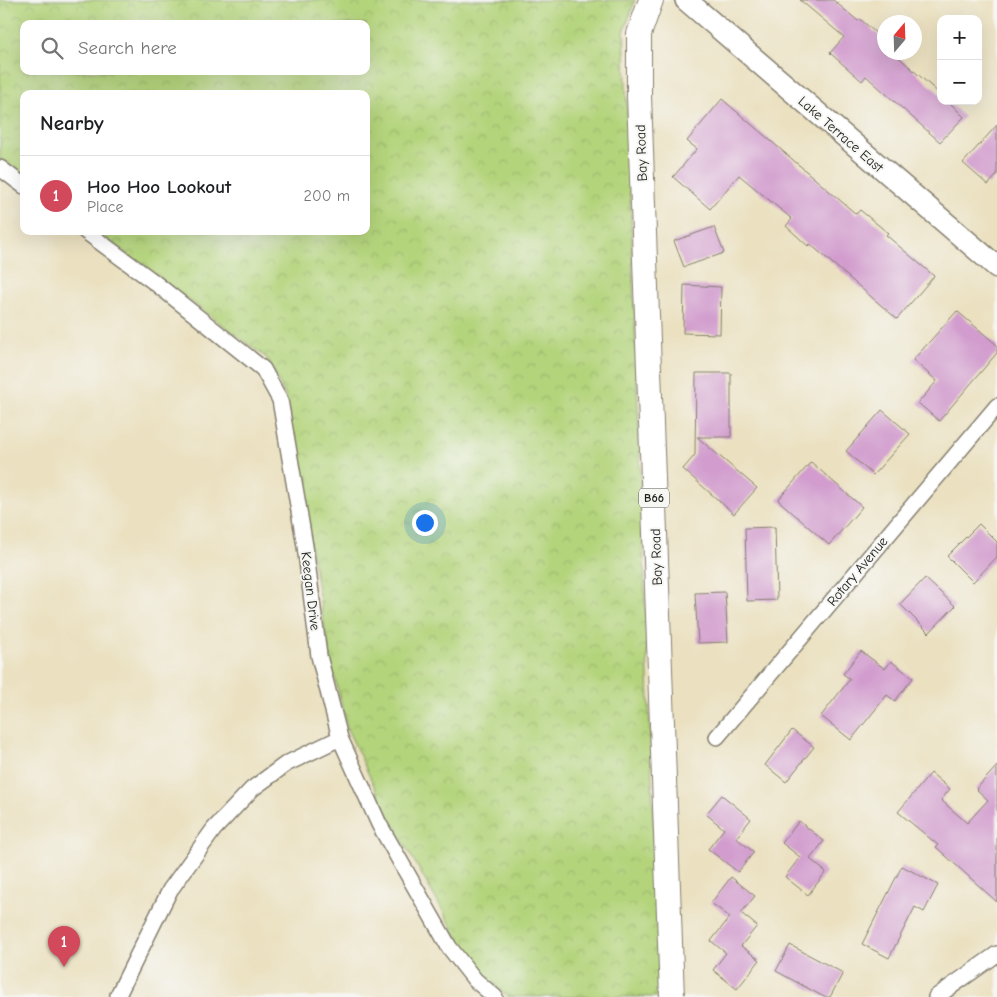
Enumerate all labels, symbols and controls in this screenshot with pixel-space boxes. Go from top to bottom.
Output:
north arrow [877,15,922,60]
map controls [937,15,982,105]
button: + [937,15,982,60]
search box [20,20,370,75]
icon: search [38,34,66,62]
text: Search here [78,37,177,59]
button: − [937,60,982,105]
street label: Lake Terrace East [795,93,888,177]
text: Nearby [40,111,104,135]
street label: Bay Road [632,124,651,182]
text: Hoo Hoo Lookout [87,176,231,198]
text: 1 [53,187,59,205]
text: 200 m [304,187,350,205]
text: Place [87,198,123,216]
road number: B66 [639,488,669,508]
your location [412,510,438,536]
street label: Bay Road [647,528,666,586]
street label: Rotary Avenue [823,533,891,609]
street label: Keegan Drive [297,551,324,631]
pin: 1 [48,926,80,967]

